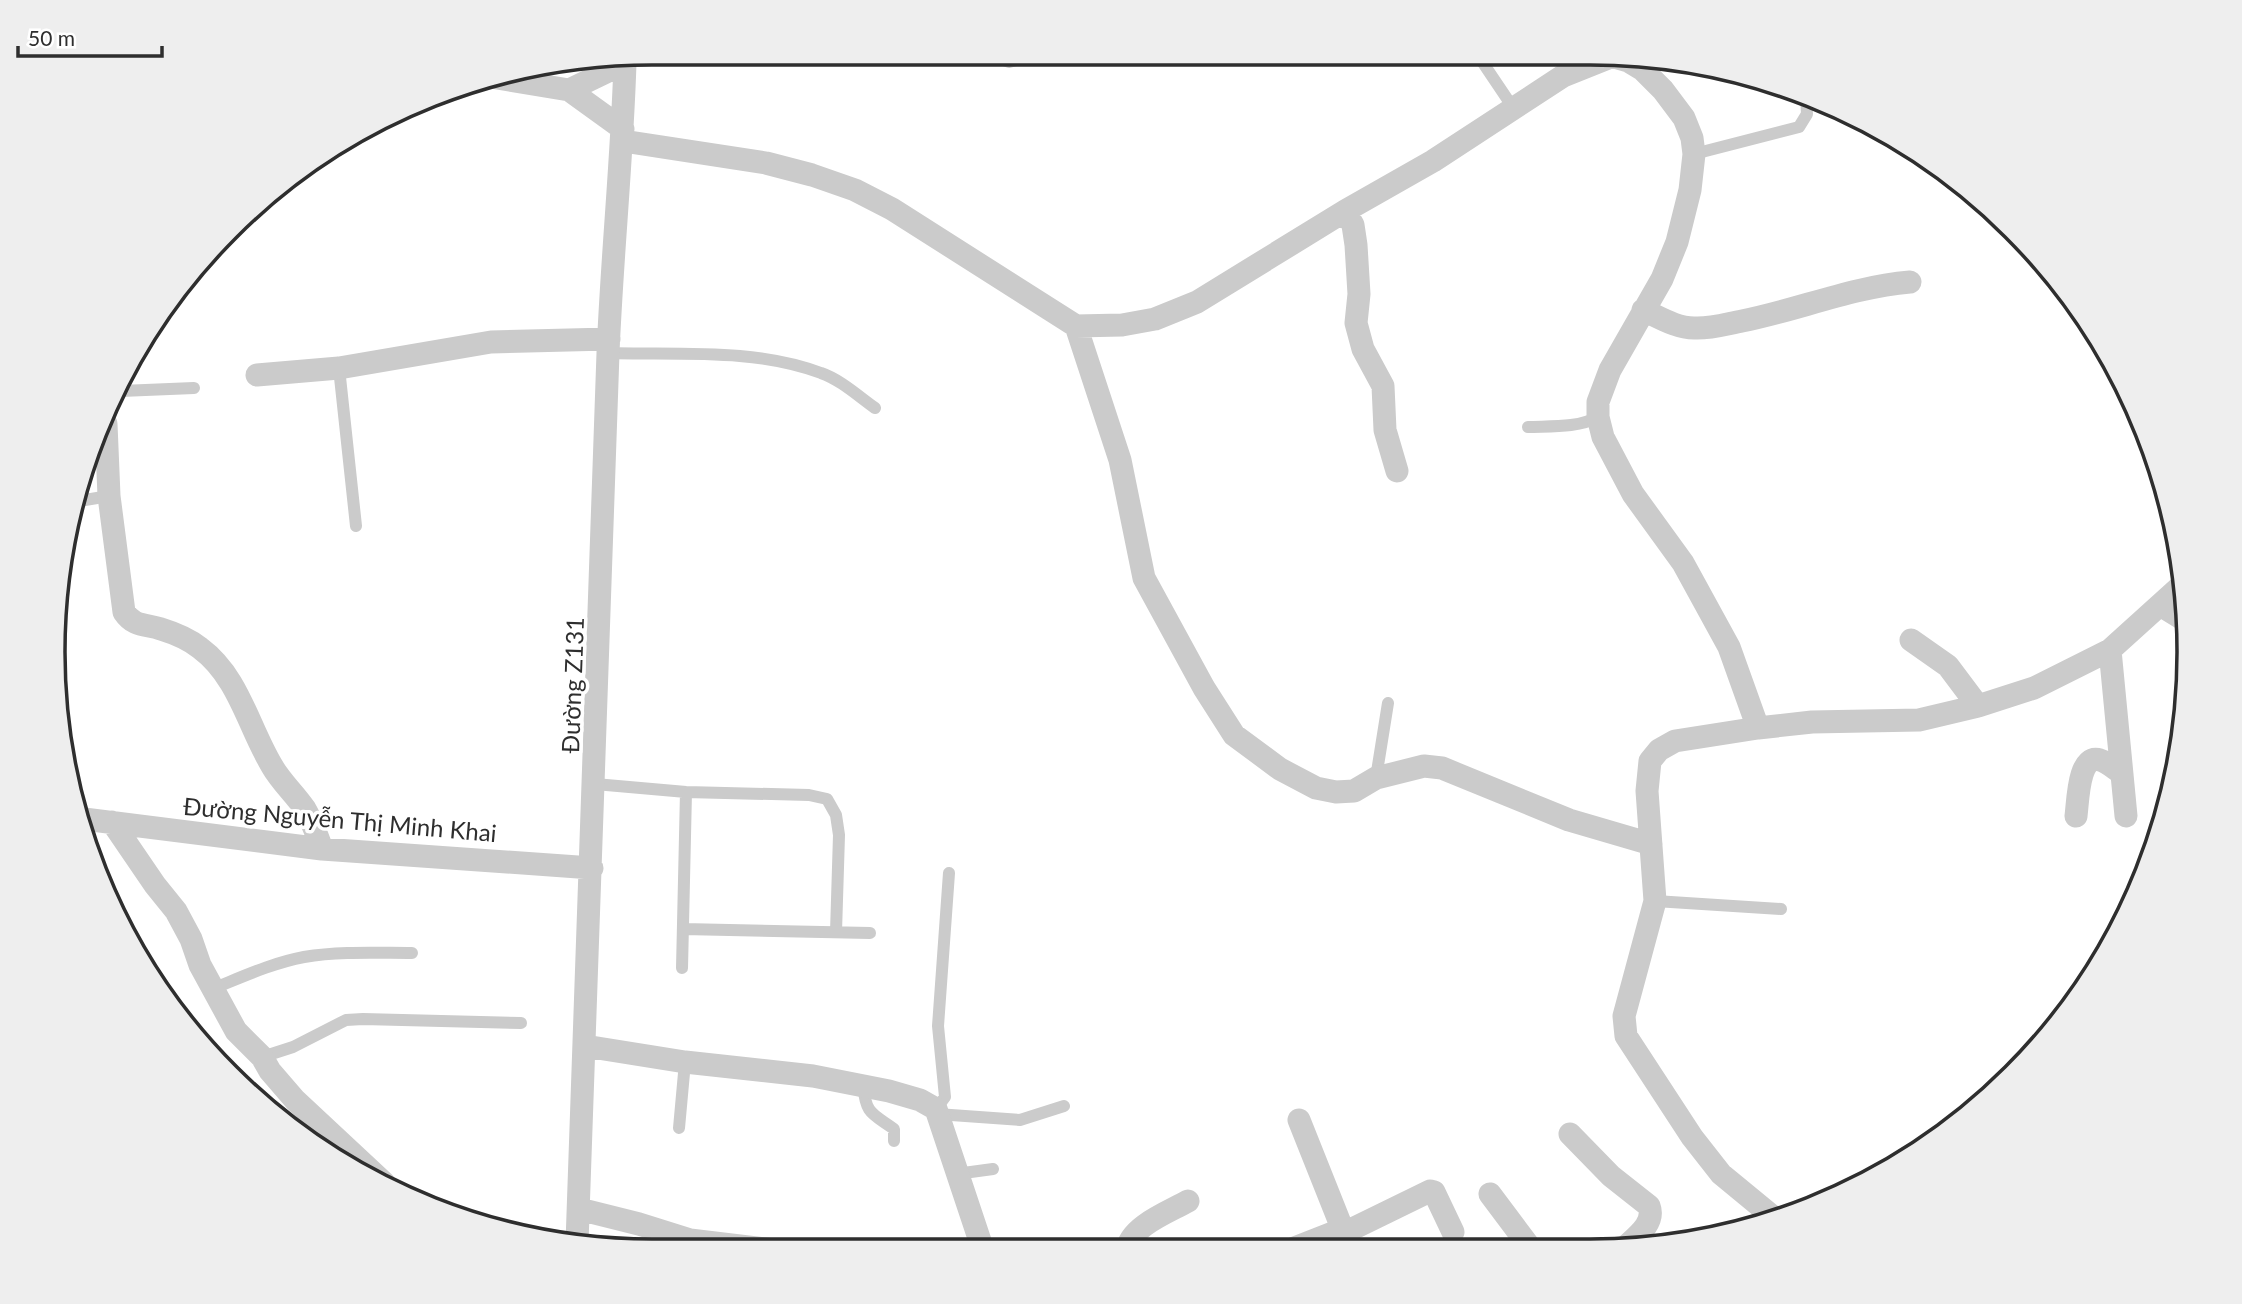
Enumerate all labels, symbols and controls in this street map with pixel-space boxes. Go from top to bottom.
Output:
scale bar [18,14,161,58]
text: 50 m [28,25,75,50]
street label: Đường Z131 [555,616,589,754]
street label: Đường Nguyễn Thị Minh Khai [182,791,498,847]

